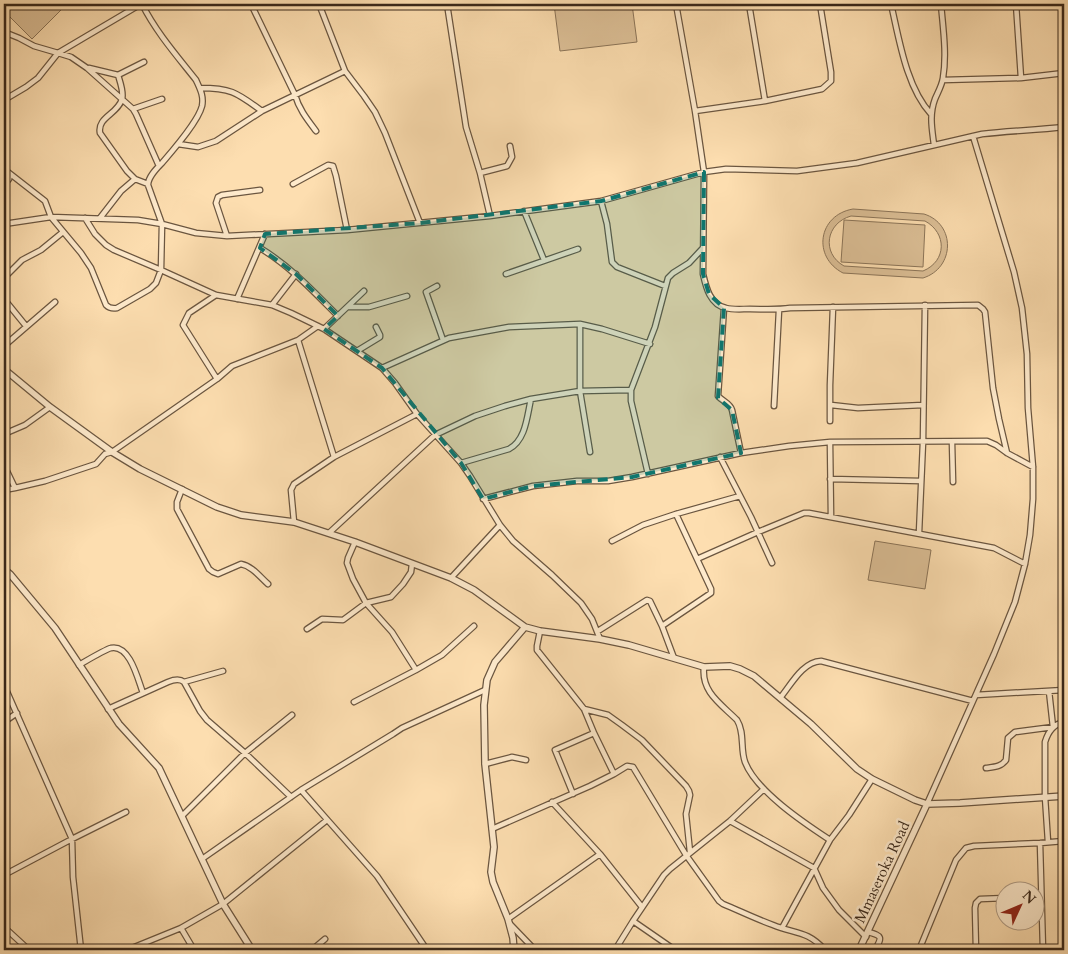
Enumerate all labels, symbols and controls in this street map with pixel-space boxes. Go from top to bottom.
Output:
street label: Mmaseroka Road [850,818,914,926]
north arrow [996,882,1046,932]
text: N [1018,886,1040,908]

